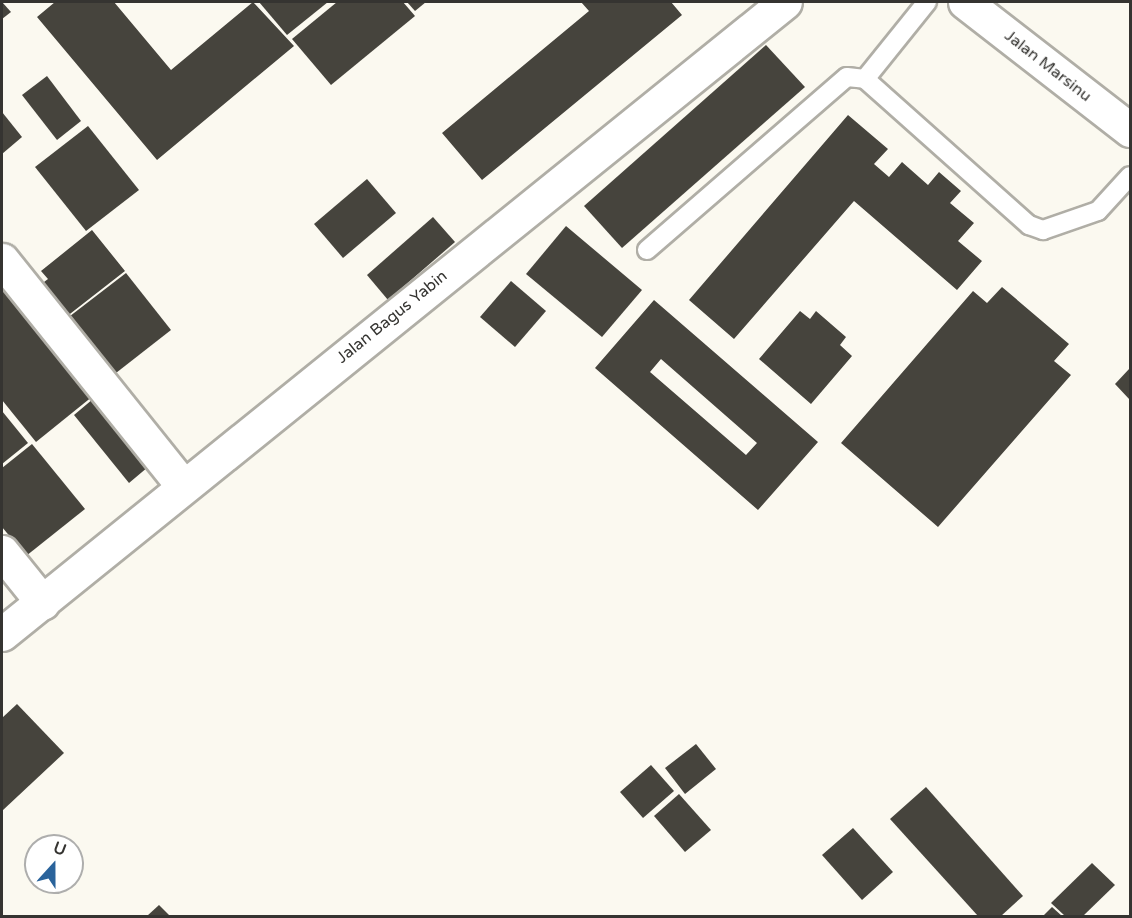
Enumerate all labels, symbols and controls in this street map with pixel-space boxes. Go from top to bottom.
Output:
street label: Jalan Marsinu [1001,26,1095,106]
street label: Jalan Bagus Yabin [333,266,451,368]
north arrow [24,834,84,894]
text: U [50,838,69,861]

